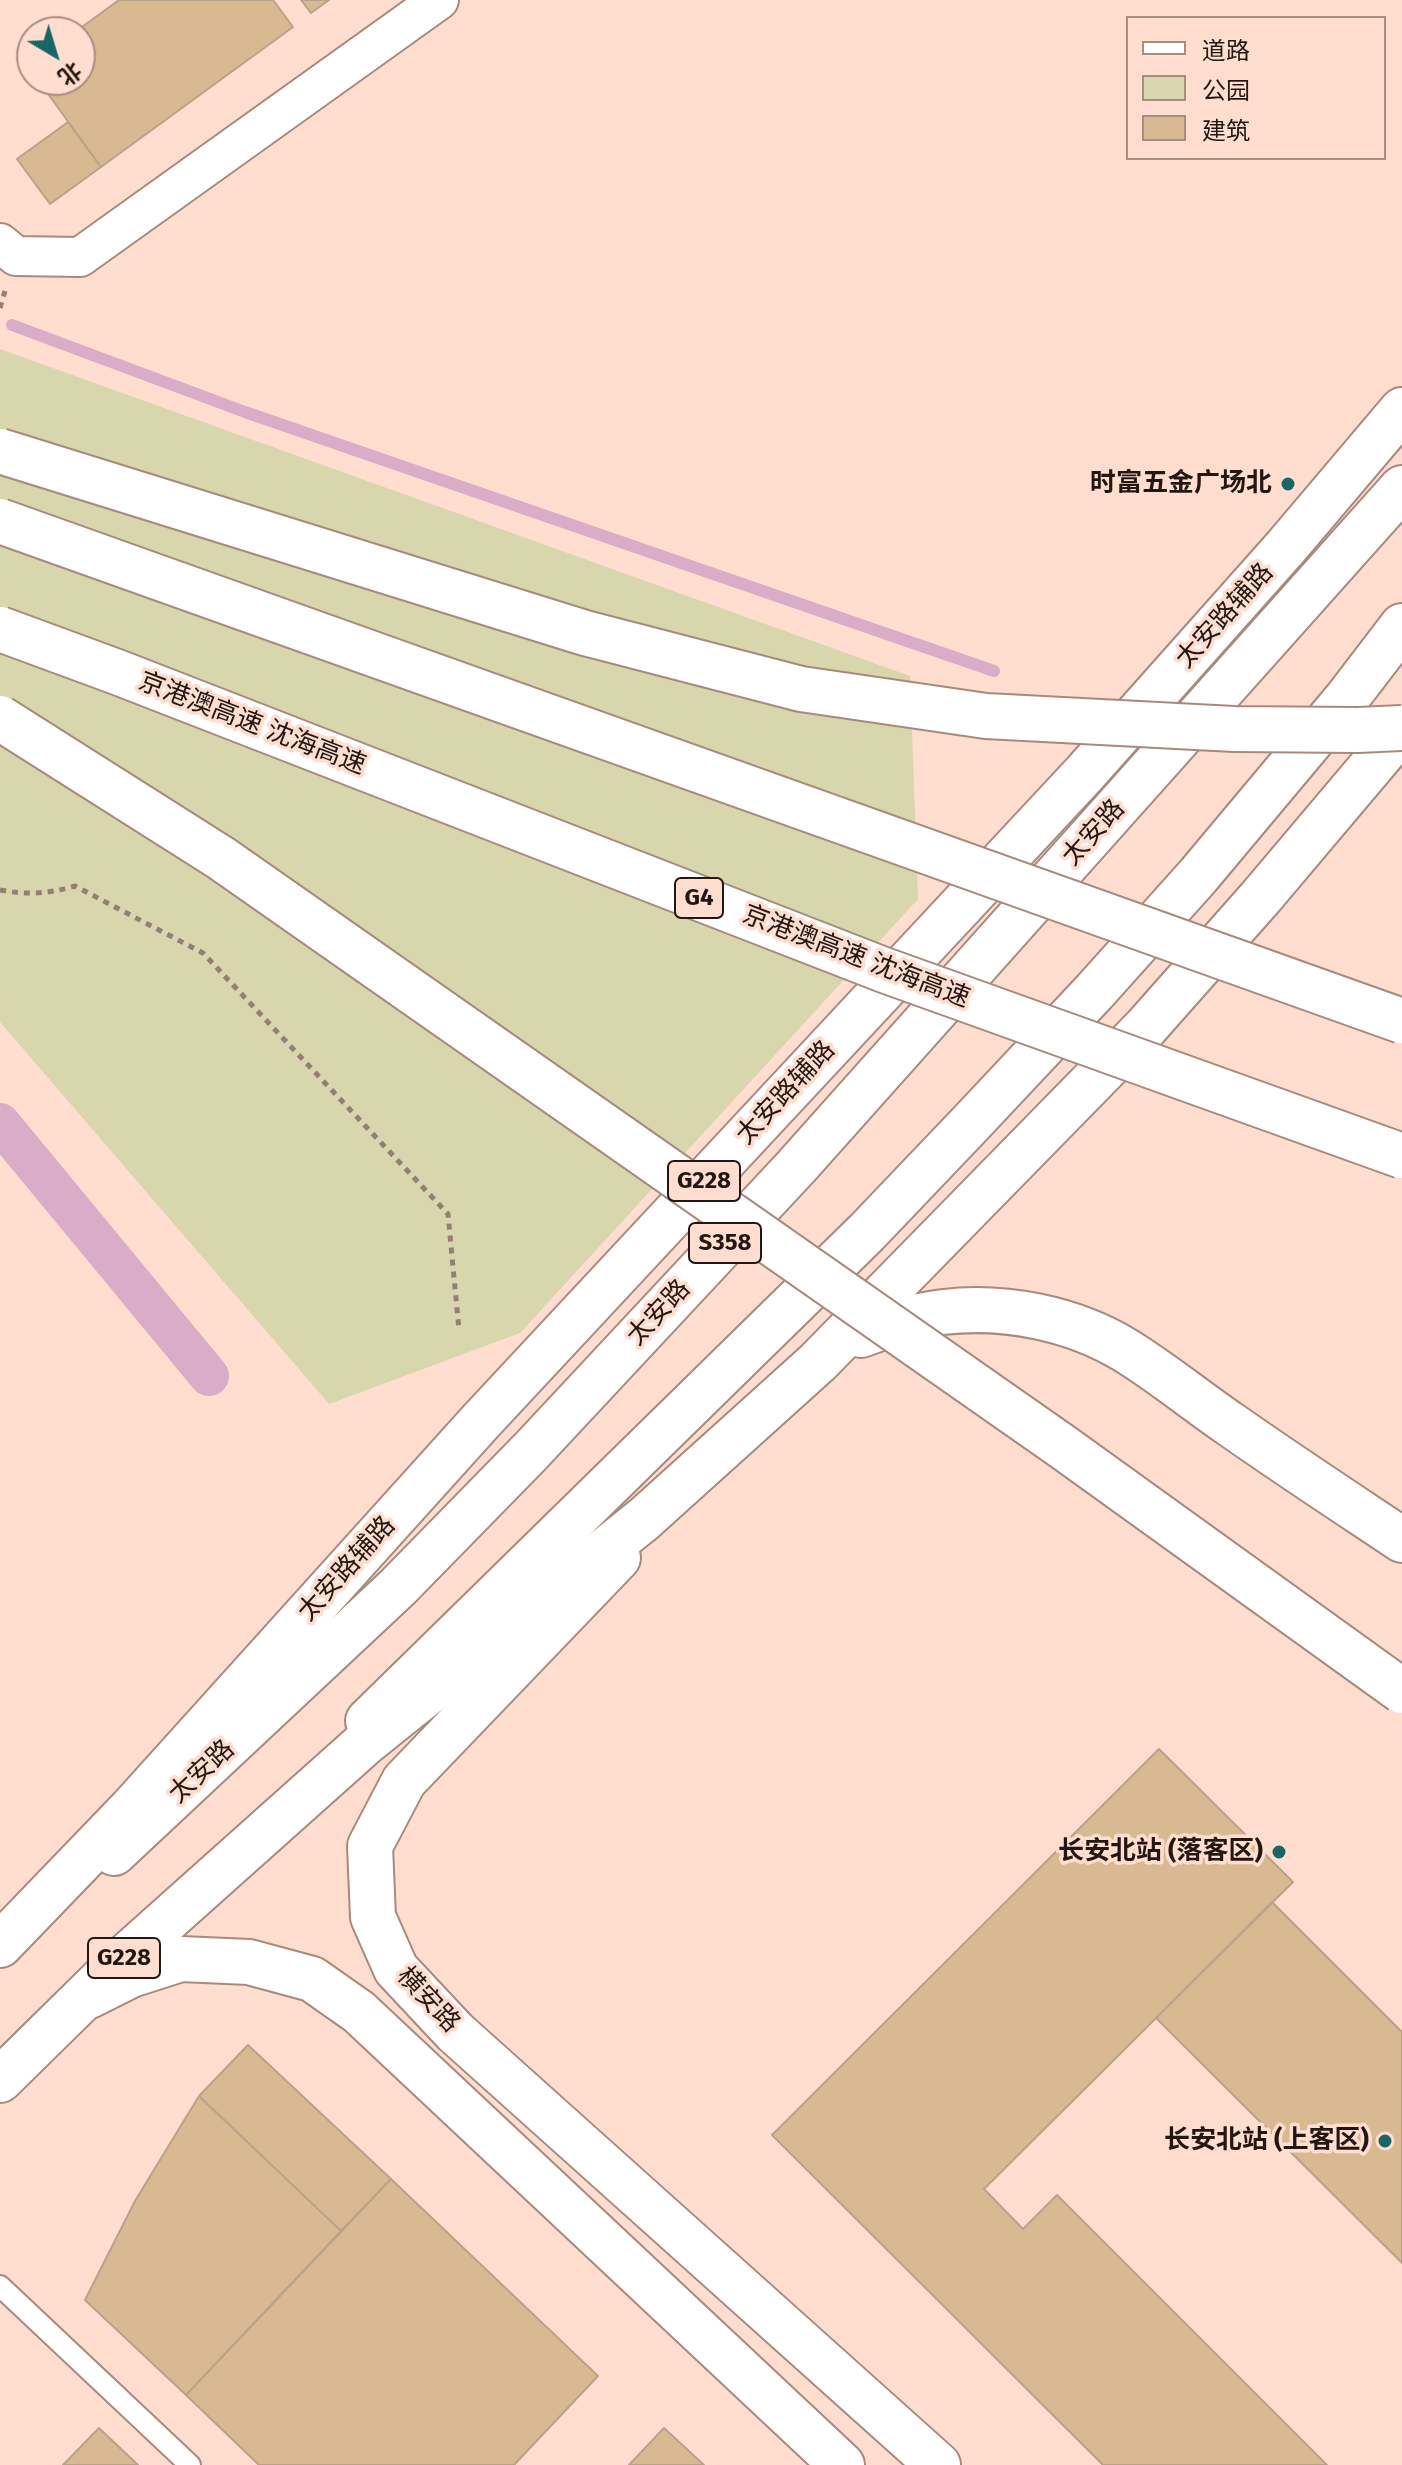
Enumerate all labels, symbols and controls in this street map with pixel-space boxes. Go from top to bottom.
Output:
north arrow [16,16,96,96]
legend [1126,16,1386,160]
text: 道路 [1202,37,1250,65]
text: 北 [53,56,87,91]
text: 公园 [1202,77,1250,105]
text: 建筑 [1202,117,1250,145]
place label: 时富五金广场北 [1090,468,1272,500]
marker: 时富五金广场北 [1279,475,1297,493]
street label: 太安路辅路 [1170,557,1280,675]
street label: 京港澳高速 沈海高速 [134,666,370,782]
street label: 太安路 [1056,794,1132,872]
road number: G4 [675,878,723,918]
street label: 京港澳高速 沈海高速 [738,899,974,1015]
street label: 太安路辅路 [730,1035,842,1151]
road number: G228 [668,1161,740,1201]
road number: S358 [689,1223,761,1263]
street label: 太安路 [621,1274,697,1352]
street label: 太安路辅路 [292,1510,402,1628]
street label: 太安路 [163,1734,241,1810]
place label: 长安北站 (落客区) [1058,1836,1263,1868]
marker: 长安北站 (落客区) [1270,1843,1288,1861]
road number: G228 [88,1938,160,1978]
street label: 横安路 [390,1961,466,2039]
place label: 长安北站 (上客区) [1164,2125,1369,2157]
marker: 长安北站 (上客区) [1376,2132,1394,2150]

